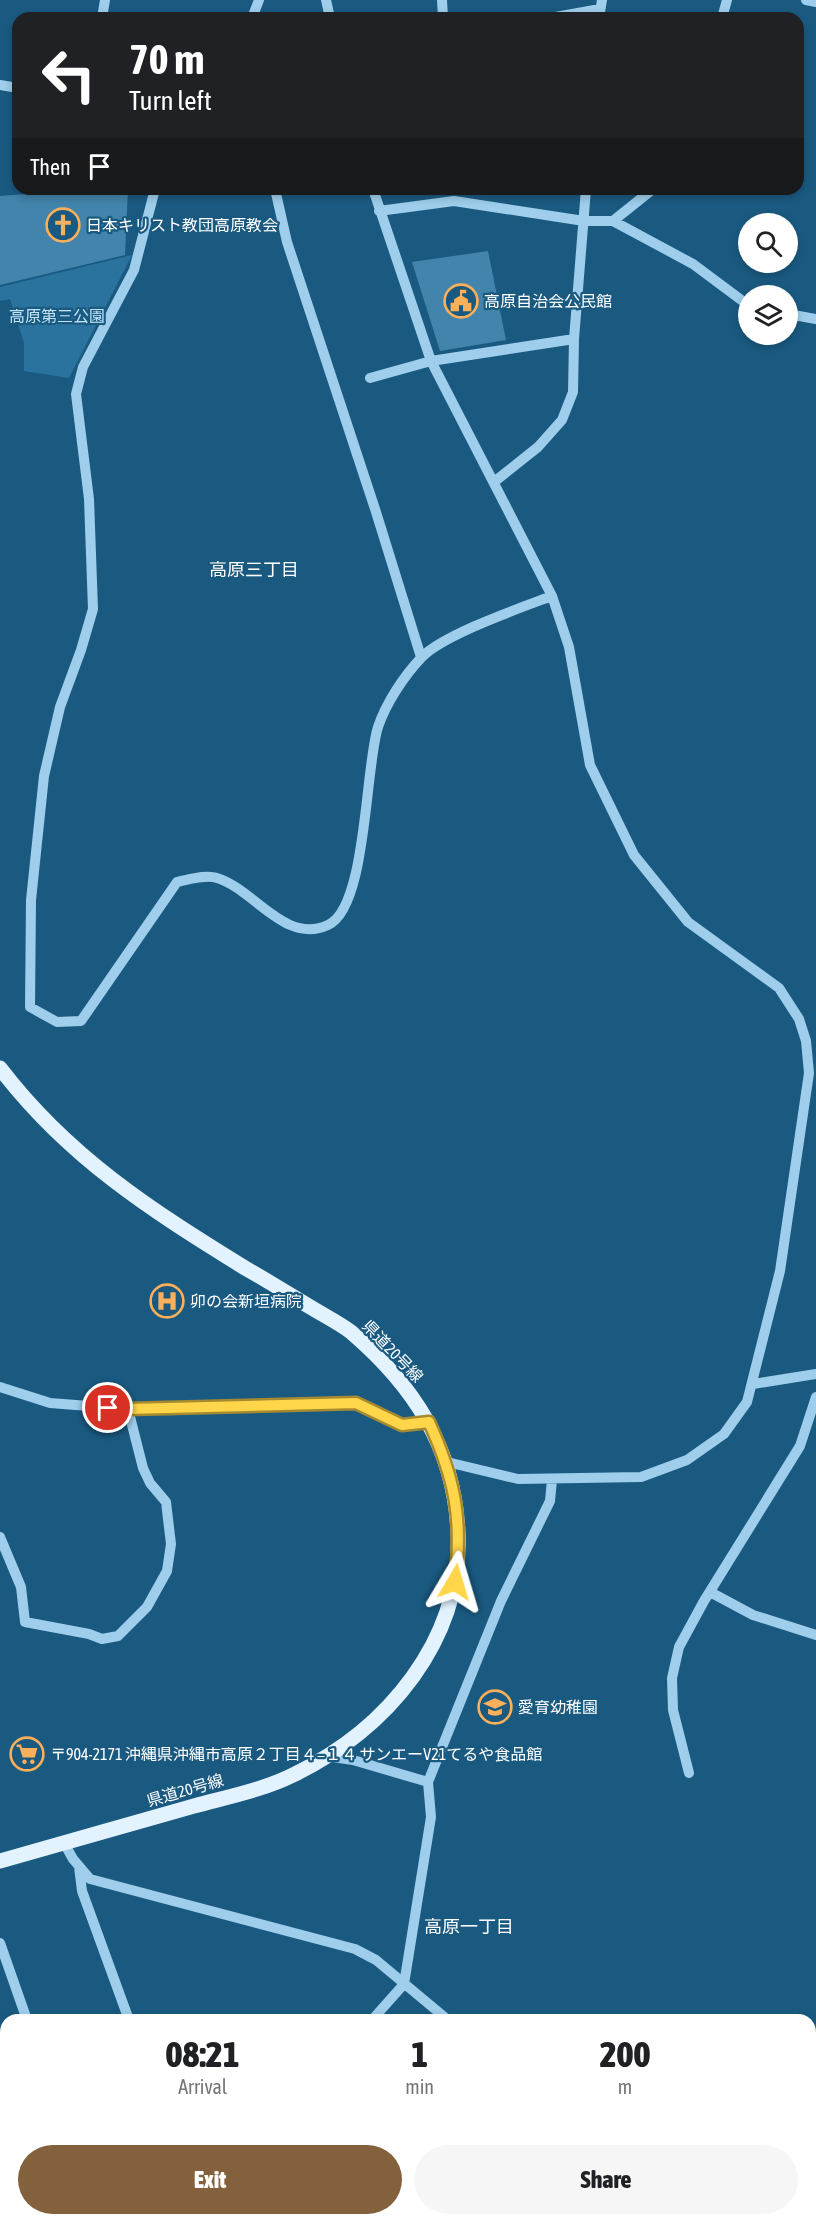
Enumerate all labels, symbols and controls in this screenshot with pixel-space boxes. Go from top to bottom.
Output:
text: 70 m [129,35,204,83]
icon: left [30,36,108,114]
text: Turn left [129,85,212,116]
icon: arrive [83,150,116,183]
text: Then [30,154,71,180]
church icon: 日本キリスト教団高原教会 [45,207,81,243]
map controls [738,213,798,345]
button: search [738,213,798,273]
place label: 日本キリスト教団高原教会 [86,216,278,234]
public building icon: 高原自治会公民館 [443,283,479,319]
button: layers [738,285,798,345]
place label: 高原自治会公民館 [484,292,612,310]
park label: 高原第三公園 [9,307,105,325]
district label: 高原三丁目 [209,559,299,580]
hospital icon: 卯の会新垣病院 [149,1283,185,1319]
place label: 卯の会新垣病院 [190,1292,302,1310]
street label: 県道20号線 [359,1316,427,1386]
pin [82,1382,133,1433]
icon: arrive [91,1391,124,1424]
position arrow [423,1550,487,1614]
school or university icon: 愛育幼稚園 [477,1689,513,1725]
place label: 愛育幼稚園 [518,1698,598,1716]
supermarket icon: 〒904-2171 沖縄県沖縄市高原２丁目４−１４ サンエーV21てるや食品館 [9,1736,45,1772]
place label: 〒904-2171 沖縄県沖縄市高原２丁目４−１４ サンエーV21てるや食品館 [50,1745,542,1763]
street label: 県道20号線 [145,1770,225,1810]
district label: 高原一丁目 [424,1916,514,1937]
text: 08:21 [166,2033,240,2075]
text: 1 [411,2033,428,2075]
text: 200 [600,2033,650,2075]
text: Arrival [178,2075,227,2098]
text: min [405,2075,434,2098]
text: m [618,2075,632,2098]
button: Exit [18,2145,402,2214]
button: Share [414,2145,798,2214]

